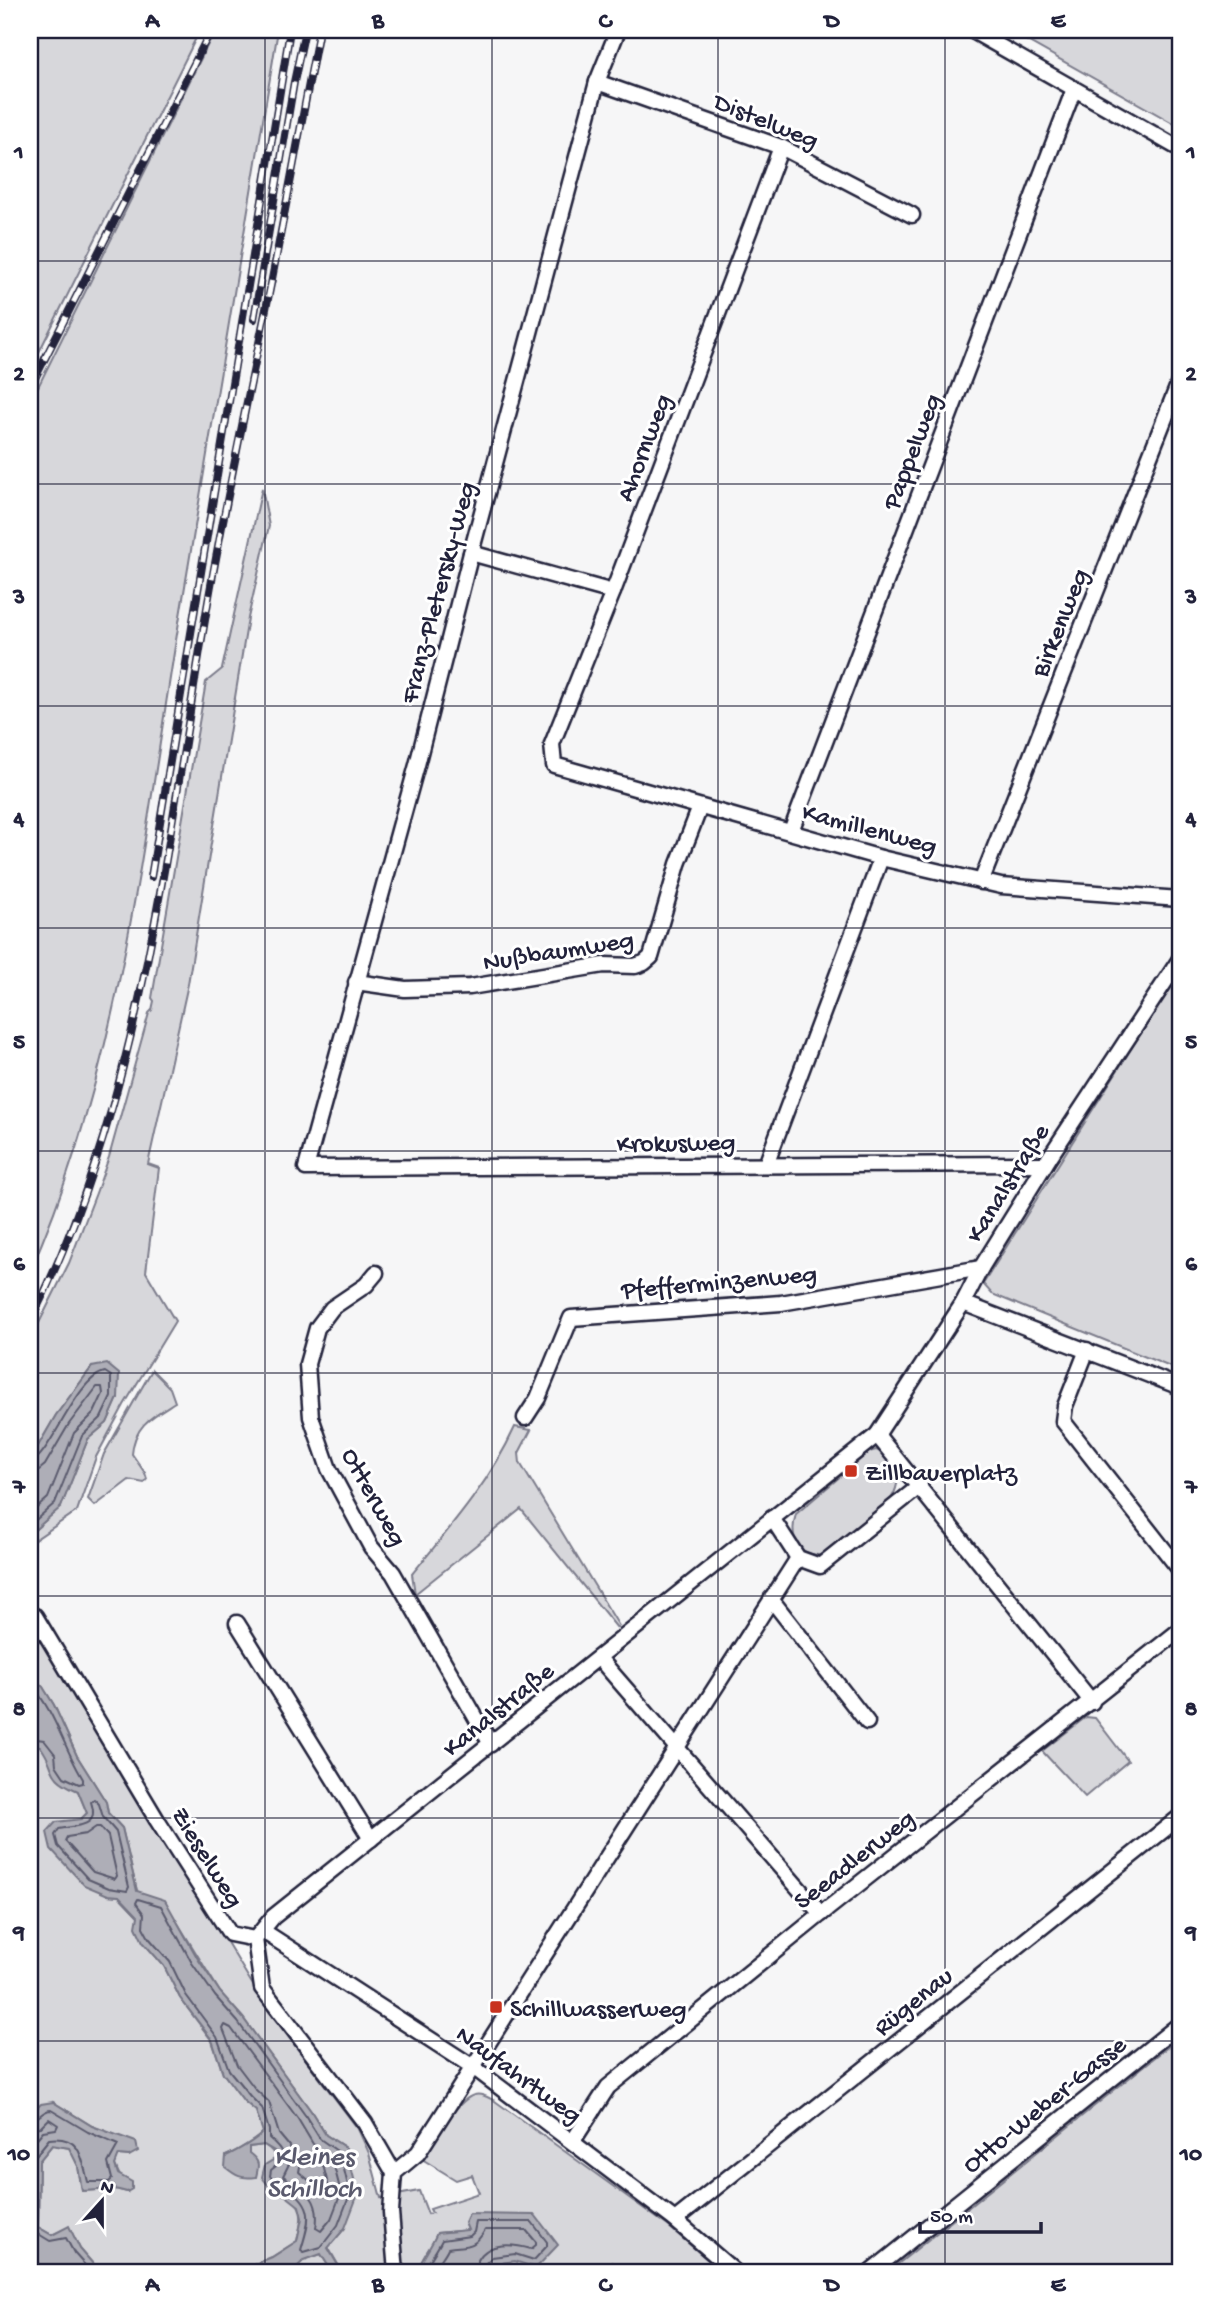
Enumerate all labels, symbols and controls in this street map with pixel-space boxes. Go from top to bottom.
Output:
text: A [144,9,160,36]
text: B [371,9,385,36]
text: C [599,9,614,36]
text: D [823,9,841,36]
text: E [1051,9,1067,36]
street label: Distelweg [707,87,822,158]
text: 1 [13,140,24,167]
text: 1 [1185,140,1196,167]
text: 2 [13,362,25,389]
text: 2 [1185,362,1197,389]
street label: Ahornweg [612,390,681,507]
street label: Pappelweg [878,390,951,516]
street label: Franz-Pletersky-Weg [396,479,485,708]
street label: Birkenweg [1026,565,1098,683]
text: 3 [12,585,25,612]
text: 3 [1184,585,1197,612]
street label: Kamillenweg [798,798,940,864]
text: 4 [13,807,25,834]
text: 4 [1185,807,1197,834]
street label: Nußbaumweg [481,926,636,981]
text: 5 [13,1030,25,1057]
text: 5 [1185,1030,1197,1057]
street label: Kanalstraße [961,1119,1059,1250]
street label: Krokusweg [616,1129,736,1162]
text: 6 [13,1252,26,1279]
text: 6 [1185,1252,1198,1279]
street label: Pfefferminzenweg [619,1260,819,1309]
street label: Otterweg [332,1443,412,1553]
place label: Zillbauerplatz [865,1460,1018,1491]
marker: Zillbauerplatz [843,1463,859,1479]
text: 7 [12,1475,26,1502]
text: 7 [1184,1475,1198,1502]
street label: Kanalstraße [438,1657,562,1766]
text: 8 [13,1697,26,1724]
text: 8 [1185,1697,1198,1724]
street label: Zieselweg [162,1802,248,1914]
street label: Seeadlerweg [789,1805,923,1918]
text: 9 [12,1920,25,1947]
text: 9 [1184,1920,1197,1947]
street label: Rügenau [869,1962,961,2045]
place label: Schillwasserweg [510,1996,687,2027]
marker: Schillwasserweg [488,1999,504,2015]
street label: Naufahrtweg [448,2021,586,2133]
street label: Otto-Weber-Gasse [958,2031,1135,2182]
text: 10 [7,2142,30,2169]
water label: Kleines Schilloch [266,2142,362,2207]
text: 10 [1179,2142,1202,2169]
north arrow [66,2166,136,2236]
text: N [97,2175,117,2201]
scale bar [920,2190,1040,2234]
text: 50 m [930,2206,973,2231]
text: A [144,2273,160,2300]
text: B [371,2273,385,2300]
text: C [599,2273,614,2300]
text: D [823,2273,841,2300]
text: E [1051,2273,1067,2300]

